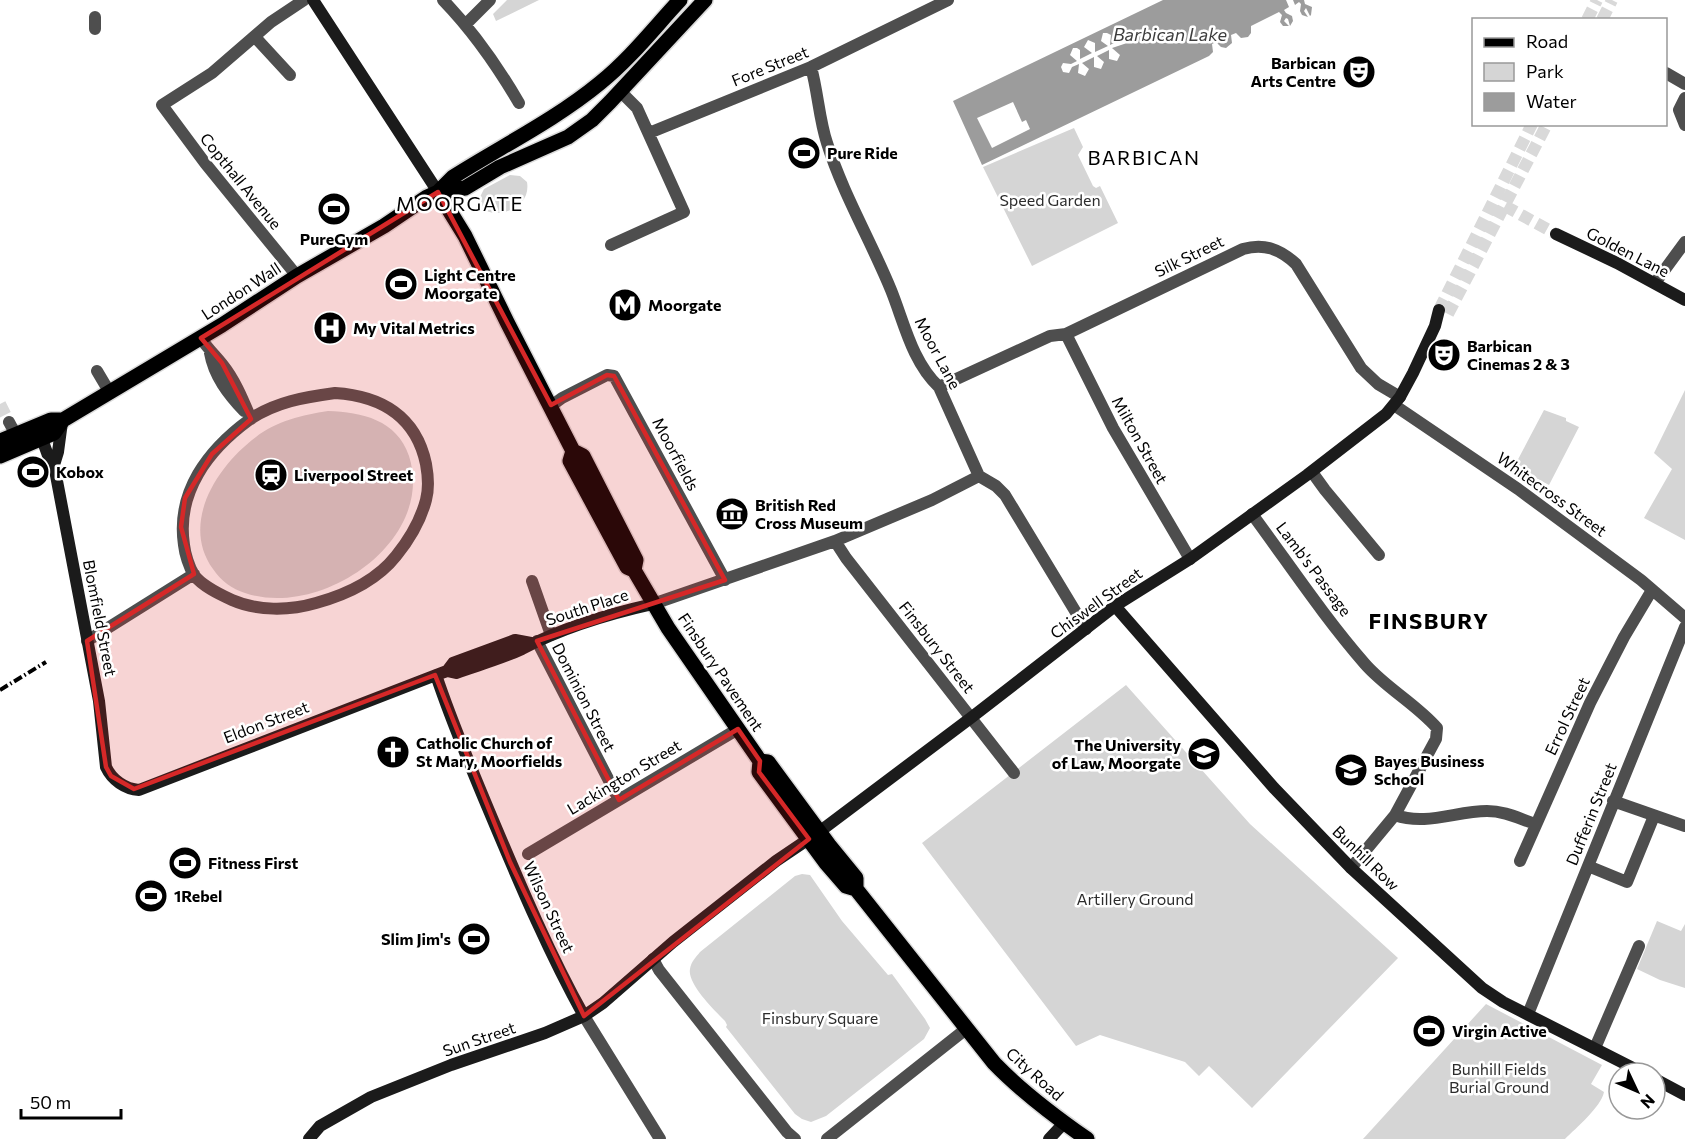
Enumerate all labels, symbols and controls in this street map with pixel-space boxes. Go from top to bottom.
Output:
legend [1472,18,1667,126]
water label: Barbican Lake [1113,23,1228,45]
text: Road [1526,30,1568,52]
street label: Fore Street [729,41,811,90]
place label: Barbican Arts Centre [1250,53,1336,90]
theatre icon: Barbican Arts Centre [1341,54,1377,90]
text: Park [1526,60,1564,82]
text: Water [1526,90,1577,112]
street label: Copthall Avenue [197,129,286,233]
sports icon: Pure Ride [786,135,822,171]
place label: Pure Ride [827,143,898,162]
district label: BARBICAN [1087,145,1201,169]
park label: Speed Garden [999,190,1101,209]
sports icon: PureGym [316,191,352,227]
district label: MOORGATE [396,191,524,215]
street label: Golden Lane [1584,223,1673,281]
place label: PureGym [300,229,368,248]
street label: Silk Street [1151,230,1227,280]
street label: London Wall [197,258,284,323]
place label: Light Centre Moorgate [424,265,516,302]
sports icon: Light Centre Moorgate [383,266,419,302]
metro station icon: Moorgate [607,287,643,323]
place label: Moorgate [648,295,721,314]
hospital icon: My Vital Metrics [312,310,348,346]
street label: Moor Lane [912,313,965,392]
place label: My Vital Metrics [353,318,475,337]
place label: Barbican Cinemas 2 & 3 [1467,336,1570,373]
theatre icon: Barbican Cinemas 2 & 3 [1426,337,1462,373]
street label: Milton Street [1109,393,1172,487]
street label: Moorfields [649,414,704,494]
street label: Whitecross Street [1494,447,1611,540]
sports icon: Kobox [15,454,51,490]
station icon: Liverpool Street [253,457,289,493]
place label: Kobox [56,462,104,481]
place label: Liverpool Street [294,465,413,484]
place label: British Red Cross Museum [755,495,863,532]
museum icon: British Red Cross Museum [714,496,750,532]
street label: Lamb's Passage [1273,518,1356,619]
street label: Blomfield Street [80,558,121,678]
street label: Chiswell Street [1046,563,1146,642]
street label: South Place [543,584,630,629]
street label: Finsbury Street [896,597,979,697]
district label: FINSBURY [1368,607,1490,634]
street label: Finsbury Pavement [675,609,768,735]
street label: Dominion Street [549,639,620,755]
street label: Errol Street [1540,673,1593,758]
street label: Eldon Street [220,696,312,746]
place label: Catholic Church of St Mary, Moorfields [416,733,562,770]
church icon: Catholic Church of St Mary, Moorfields [375,734,411,770]
street label: Lackington Street [563,735,685,818]
place label: The University of Law, Moorgate [1052,735,1181,772]
school or university icon: The University of Law, Moorgate [1186,736,1222,772]
place label: Bayes Business School [1374,751,1484,788]
school or university icon: Bayes Business School [1333,752,1369,788]
street label: Dufferin Street [1561,759,1620,868]
street label: Bunhill Row [1329,821,1404,894]
sports icon: Fitness First [167,845,203,881]
place label: Fitness First [208,853,298,872]
street label: Wilson Street [520,858,579,956]
sports icon: 1Rebel [133,878,169,914]
place label: 1Rebel [174,886,222,905]
park label: Artillery Ground [1076,889,1194,908]
sports icon: Slim Jim's [456,921,492,957]
place label: Slim Jim's [381,929,451,948]
park label: Finsbury Square [762,1008,878,1027]
sports icon: Virgin Active [1411,1013,1447,1049]
street label: Sun Street [440,1017,518,1060]
place label: Virgin Active [1452,1021,1547,1040]
street label: City Road [1003,1043,1068,1104]
park label: Bunhill Fields Burial Ground [1449,1059,1549,1096]
north arrow [1607,1061,1667,1121]
scale bar [21,1082,122,1120]
text: 50 m [30,1091,71,1113]
text: N [1637,1091,1659,1113]

